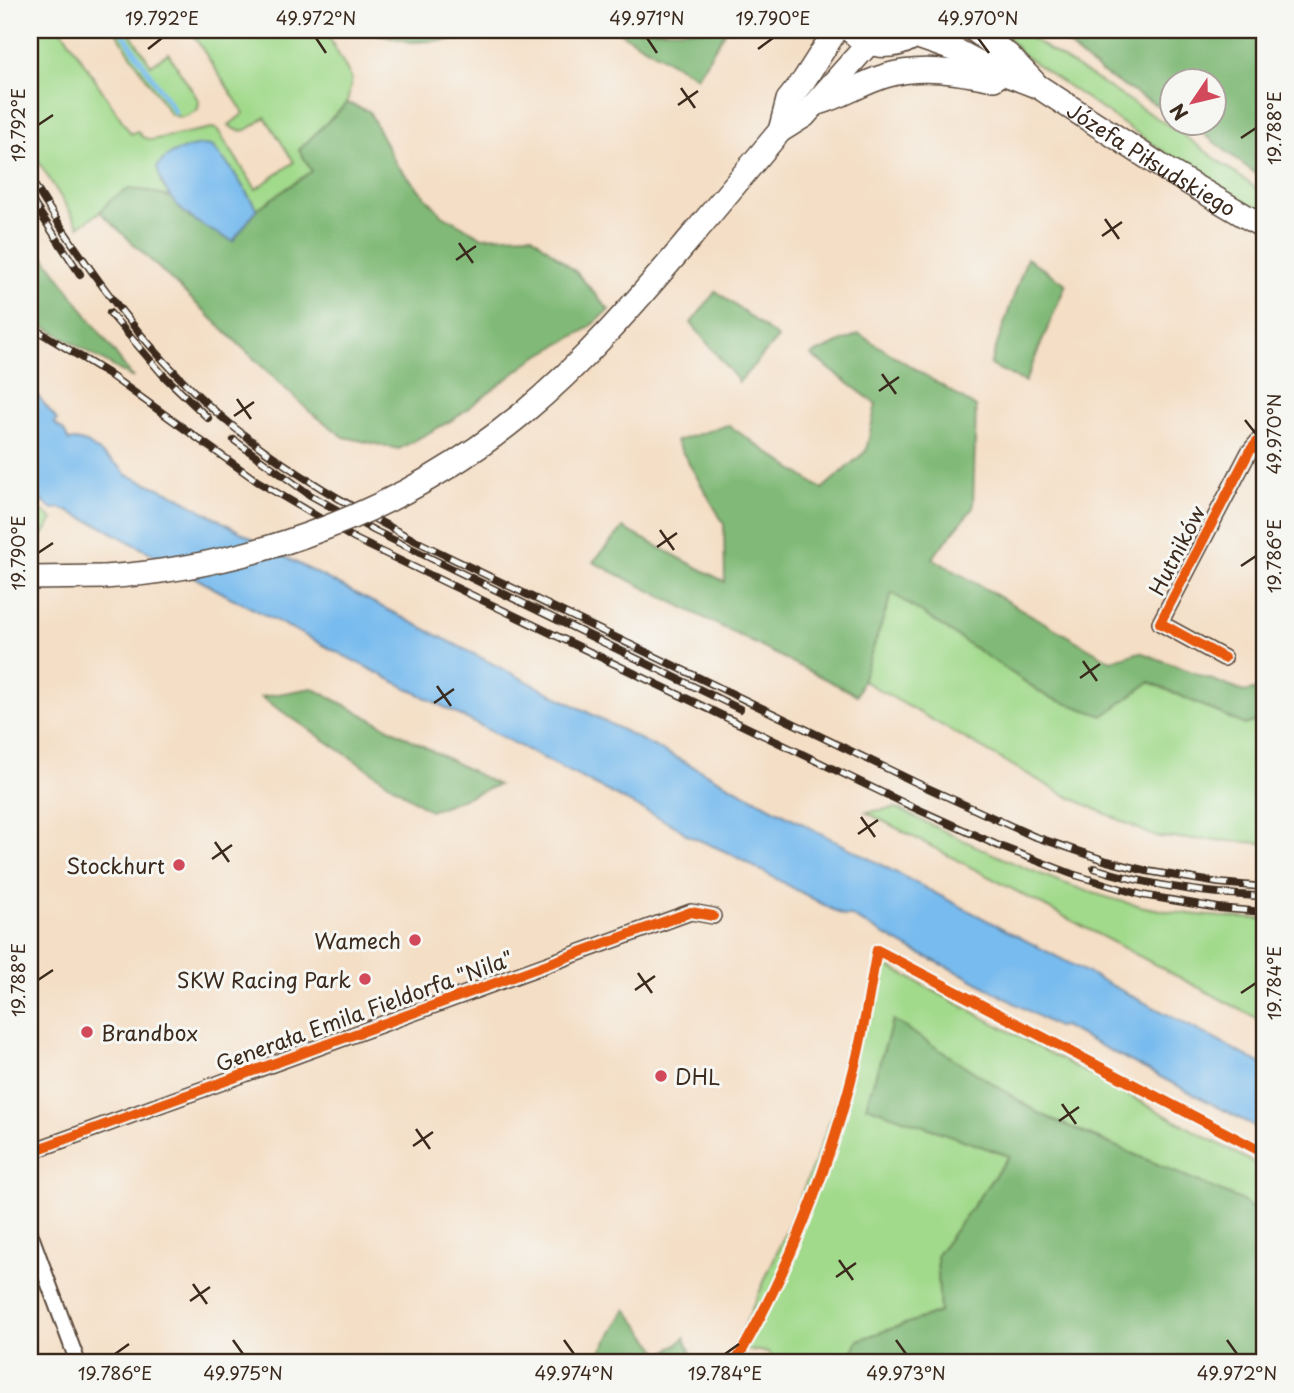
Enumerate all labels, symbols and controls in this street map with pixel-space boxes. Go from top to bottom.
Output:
text: 19.792°E [125,4,199,31]
text: 49.972°N [276,4,356,31]
text: 49.971°N [609,4,685,31]
text: 19.790°E [735,4,811,31]
text: 49.970°N [937,4,1019,31]
north arrow [1158,66,1228,136]
text: 19.792°E [4,88,31,162]
text: 19.788°E [1260,91,1287,165]
street label: Józefa Piłsudskiego [1061,93,1243,223]
text: N [1162,98,1194,127]
text: 49.970°N [1260,393,1287,475]
street label: Hutników [1140,499,1213,601]
text: 19.790°E [4,515,31,591]
text: 19.786°E [1260,519,1287,593]
place label: Stockhurt [66,849,165,881]
marker: Stockhurt [171,857,187,873]
place label: Wamech [314,924,401,956]
marker: Wamech [407,932,423,948]
street label: Generała Emila Fieldorfa "Nila" [211,941,517,1079]
text: 19.788°E [4,943,31,1017]
text: 19.784°E [1260,946,1287,1020]
place label: SKW Racing Park [177,963,351,995]
marker: SKW Racing Park [357,971,373,987]
place label: Brandbox [101,1016,198,1048]
marker: Brandbox [79,1024,95,1040]
place label: DHL [675,1060,720,1092]
marker: DHL [653,1068,669,1084]
text: 19.786°E [78,1359,152,1386]
text: 49.975°N [203,1359,283,1386]
text: 49.974°N [534,1359,614,1386]
text: 19.784°E [688,1359,762,1386]
text: 49.973°N [866,1359,946,1386]
text: 49.972°N [1197,1359,1277,1386]

